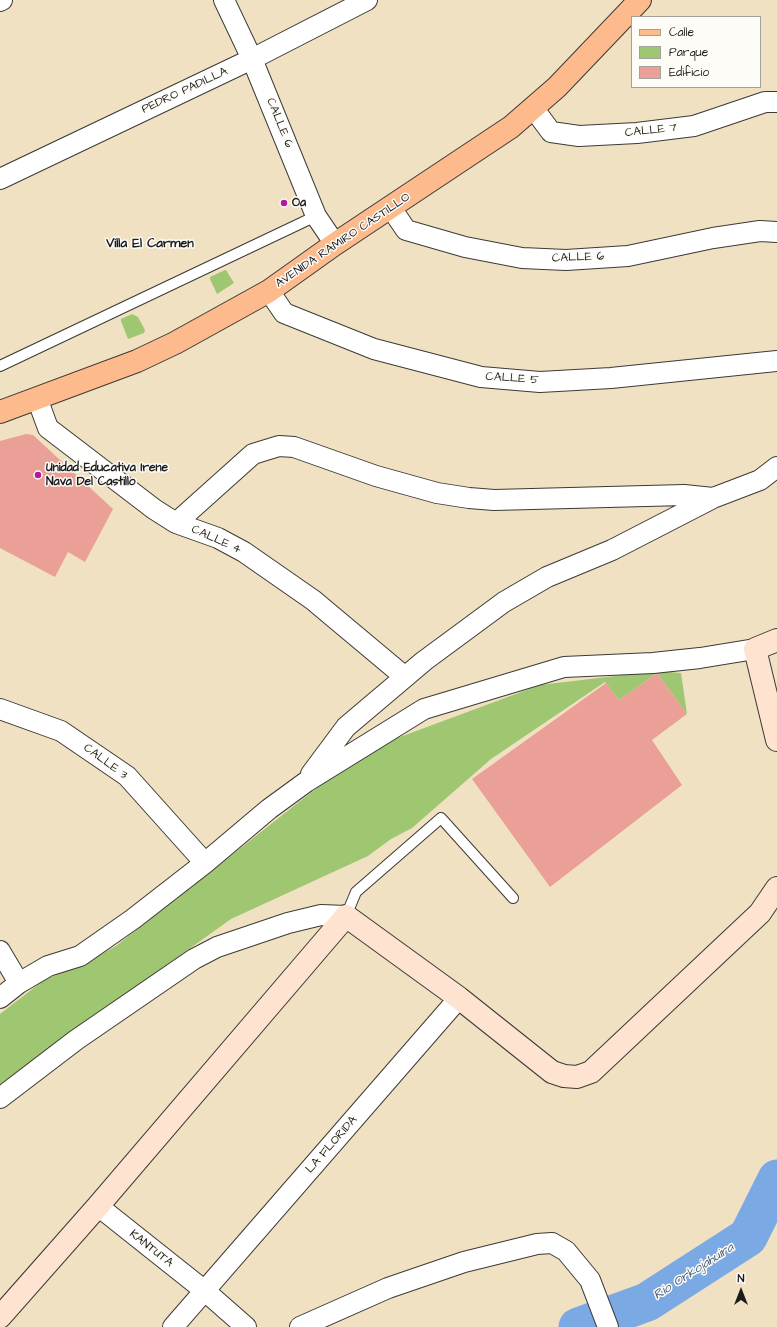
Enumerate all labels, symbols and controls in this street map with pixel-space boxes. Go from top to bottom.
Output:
legend [631,16,761,88]
text: Calle [669,24,694,41]
text: Parque [669,44,708,61]
text: Edificio [669,64,709,81]
street label: PEDRO PADILLA [140,65,230,117]
street label: CALLE 6 [263,96,295,150]
street label: CALLE 7 [624,121,678,141]
street label: AVENIDA RAMIRO CASTILLO [273,191,413,291]
place label: Oa [292,196,306,210]
marker: Oa [279,198,289,208]
district label: Villa El Carmen [106,236,194,252]
street label: CALLE 6 [552,250,604,266]
street label: CALLE 5 [485,370,539,388]
place label: Unidad Educativa Irene Nava Del Castillo [46,461,168,489]
marker: Unidad Educativa Irene Nava Del Castillo [33,470,43,480]
street label: CALLE 4 [189,523,243,557]
street label: CALLE 3 [80,741,130,783]
street label: LA FLORIDA [303,1113,361,1177]
street label: KANTUTA [126,1227,176,1271]
water label: Río Orkojahuira [651,1240,737,1304]
north arrow [721,1271,761,1311]
text: N [738,1271,744,1286]

